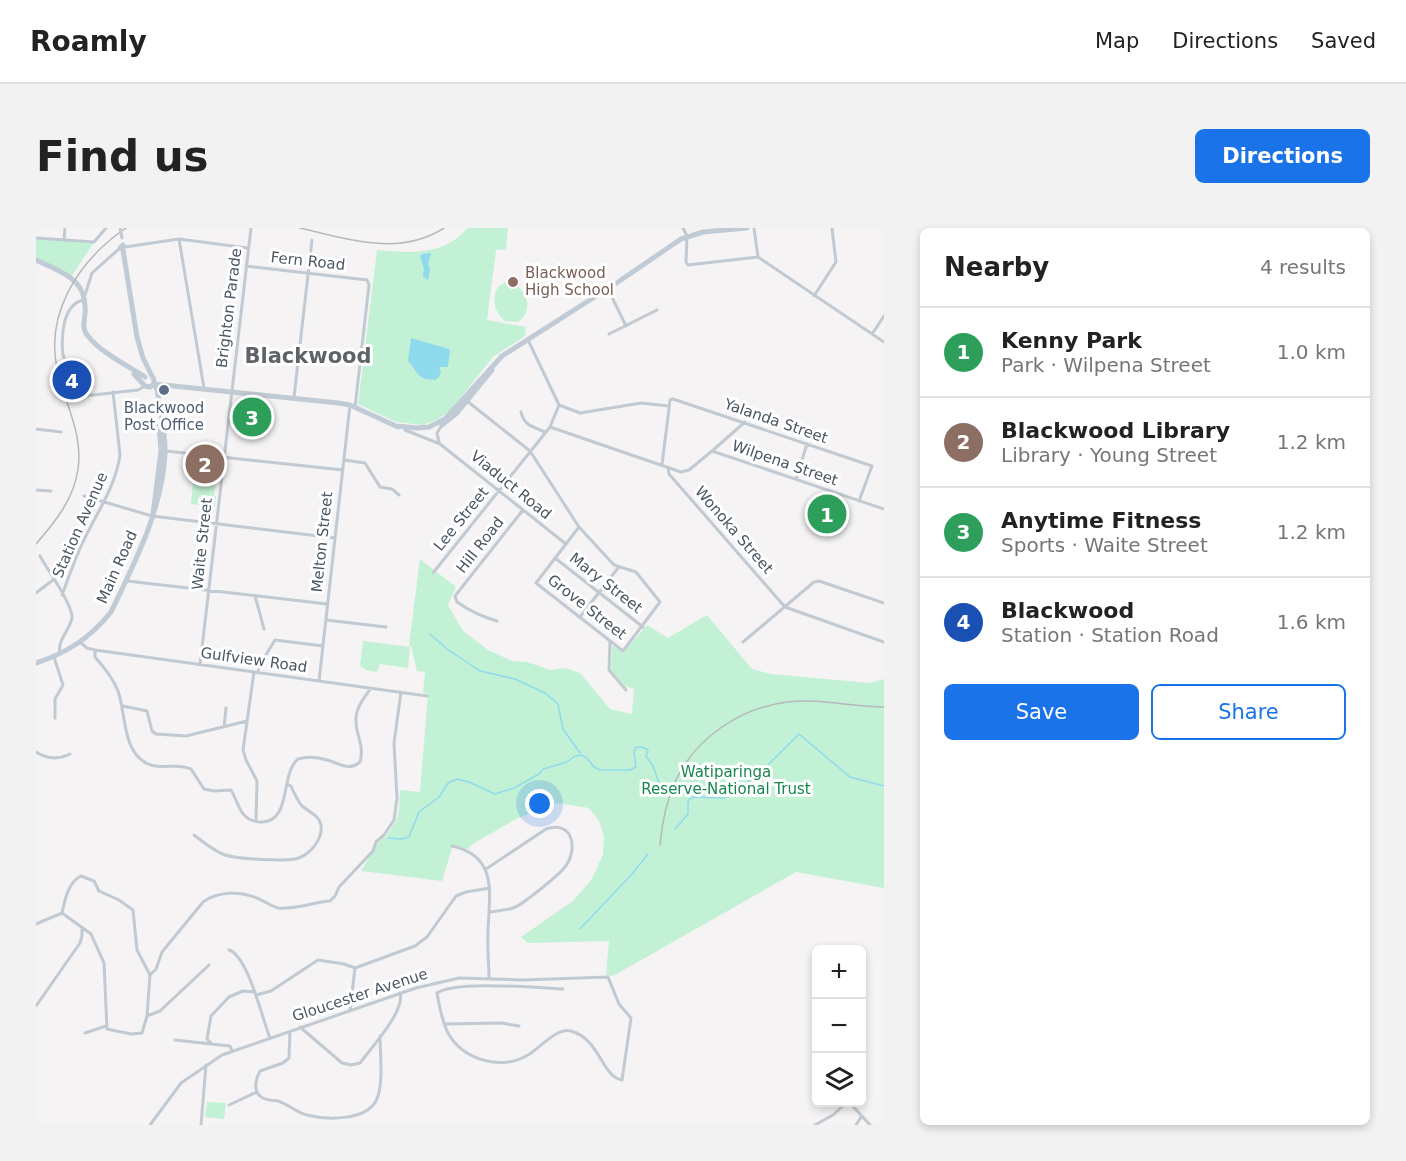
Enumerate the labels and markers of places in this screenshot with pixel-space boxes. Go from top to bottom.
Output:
place label: Blackwood High School [525,264,614,299]
marker: Blackwood High School [506,275,520,289]
pin: 4 [52,358,92,402]
marker: Blackwood Post Office [157,383,171,397]
pin: 3 [232,394,272,440]
place label: Blackwood Post Office [124,399,204,434]
pin: 2 [186,442,224,486]
pin: 1 [808,492,846,536]

